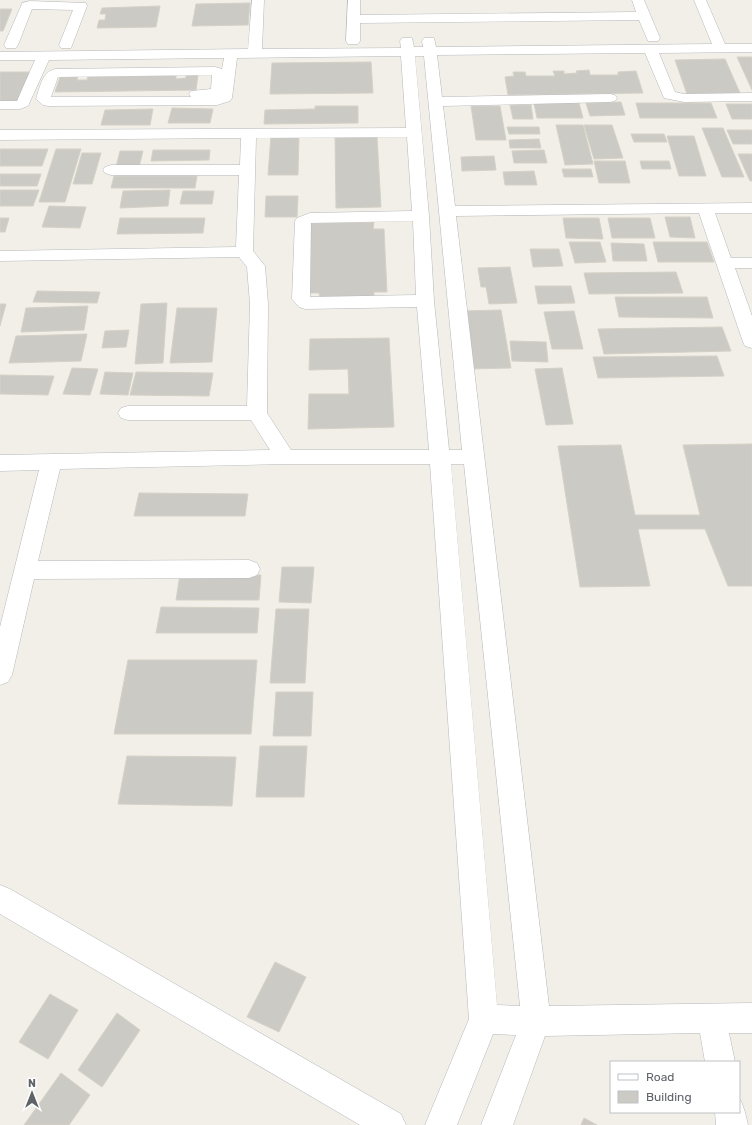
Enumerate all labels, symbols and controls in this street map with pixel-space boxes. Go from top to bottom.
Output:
legend [610,1061,740,1113]
text: Road [646,1070,674,1084]
north arrow [12,1073,52,1113]
text: N [28,1077,36,1090]
text: Building [646,1090,692,1104]

